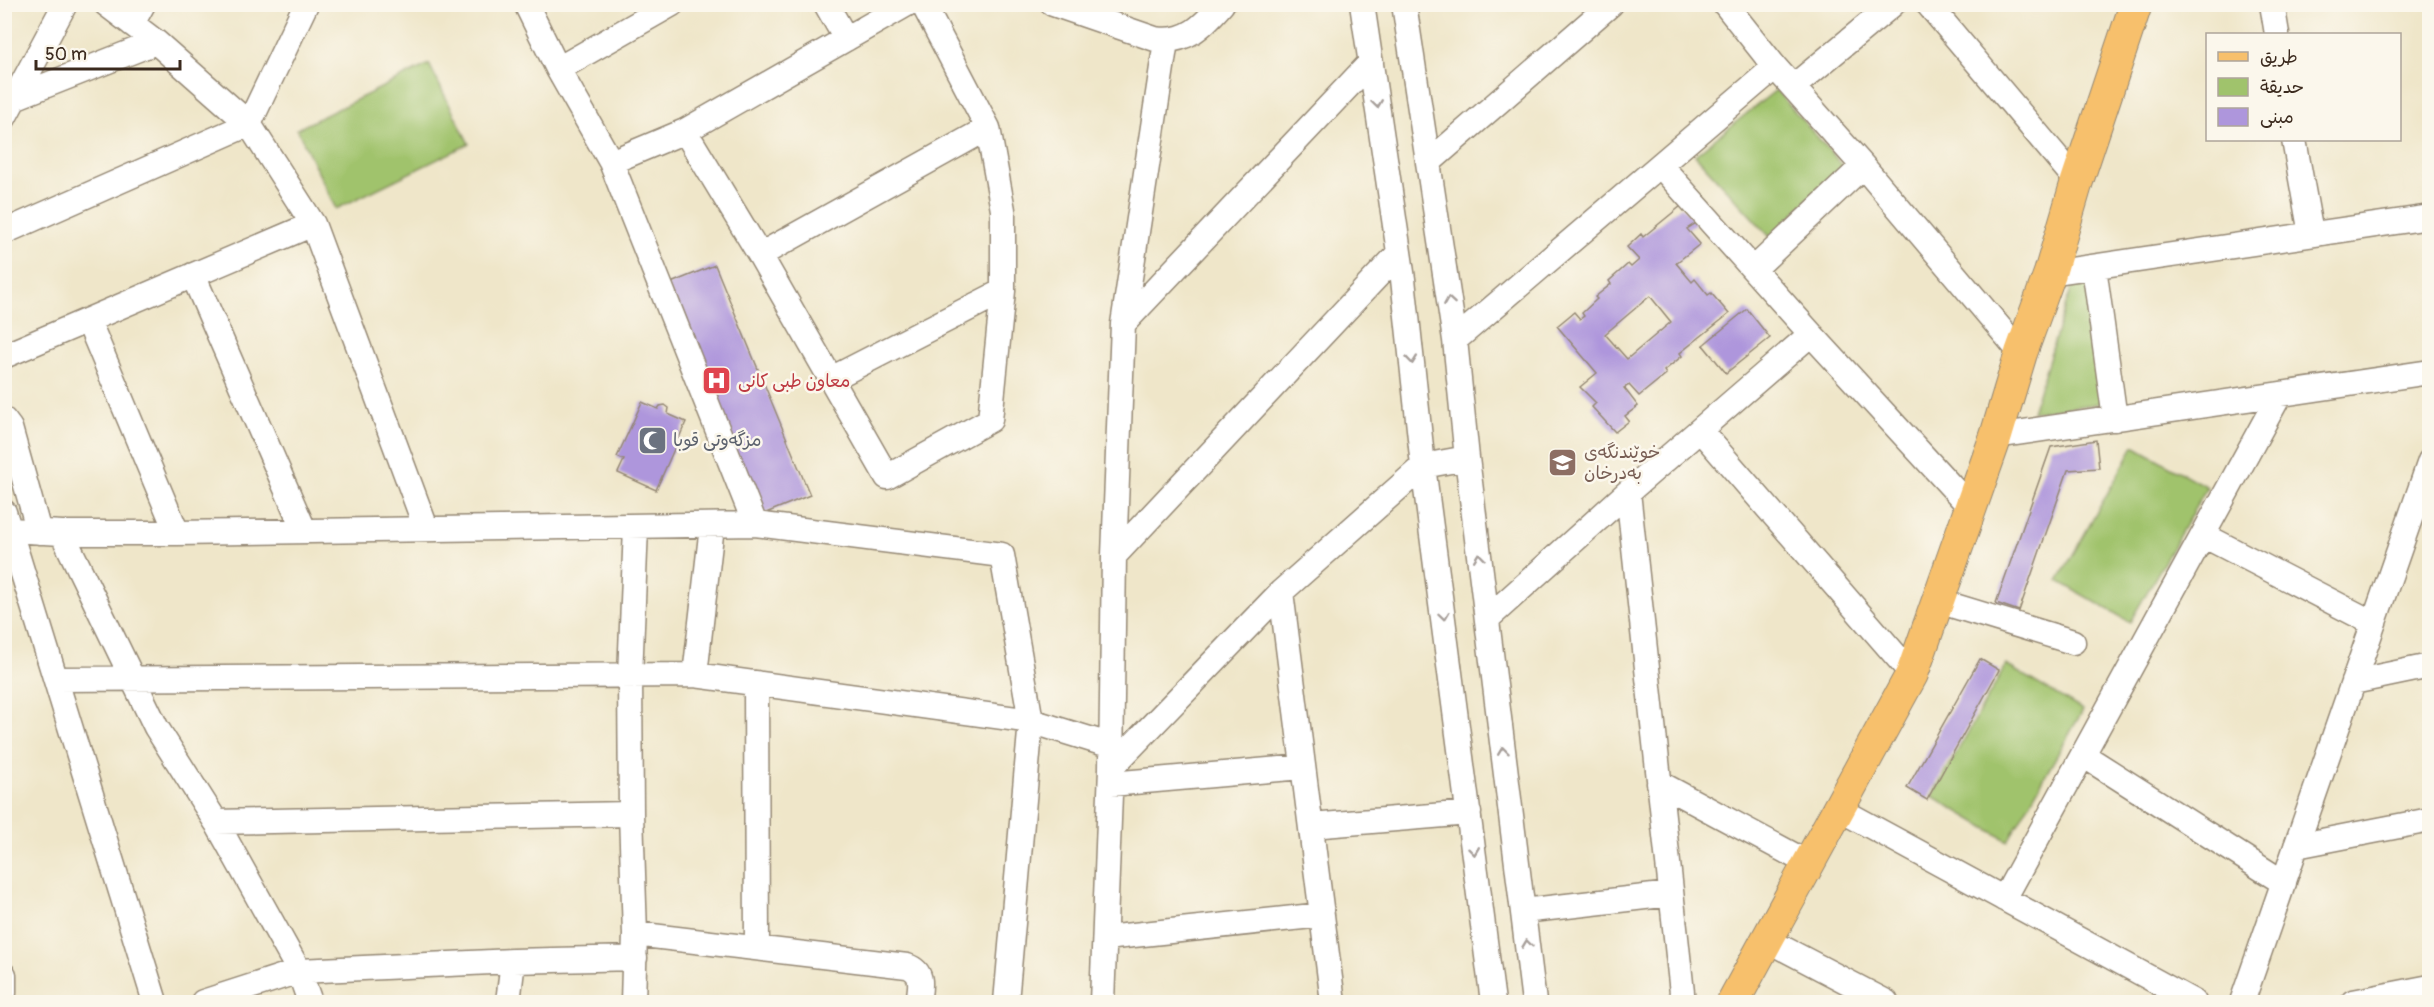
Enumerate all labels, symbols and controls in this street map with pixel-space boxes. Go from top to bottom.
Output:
scale bar [36,33,180,71]
legend [2206,33,2401,141]
text: 50 m [45,43,87,66]
text: طريق [2260,46,2298,69]
text: حديقة [2260,76,2304,99]
one-way arrow [1371,99,1383,109]
text: مبنى [2260,106,2294,129]
one-way arrow [1443,297,1455,306]
one-way arrow [1405,355,1418,364]
hospital icon: معاون طبی کانی [701,365,733,397]
place label: معاون طبی کانی [738,370,850,393]
mosque icon: مزگەوتی قوبا [636,424,668,456]
place label: مزگەوتی قوبا [673,429,762,452]
place label: خوێندنگەی بەدرخان [1584,441,1660,485]
school or university icon: خوێندنگەی بەدرخان [1547,446,1579,478]
one-way arrow [1473,553,1486,562]
one-way arrow [1437,611,1449,620]
one-way arrow [1498,746,1510,755]
one-way arrow [1467,846,1480,855]
one-way arrow [1522,940,1534,949]

